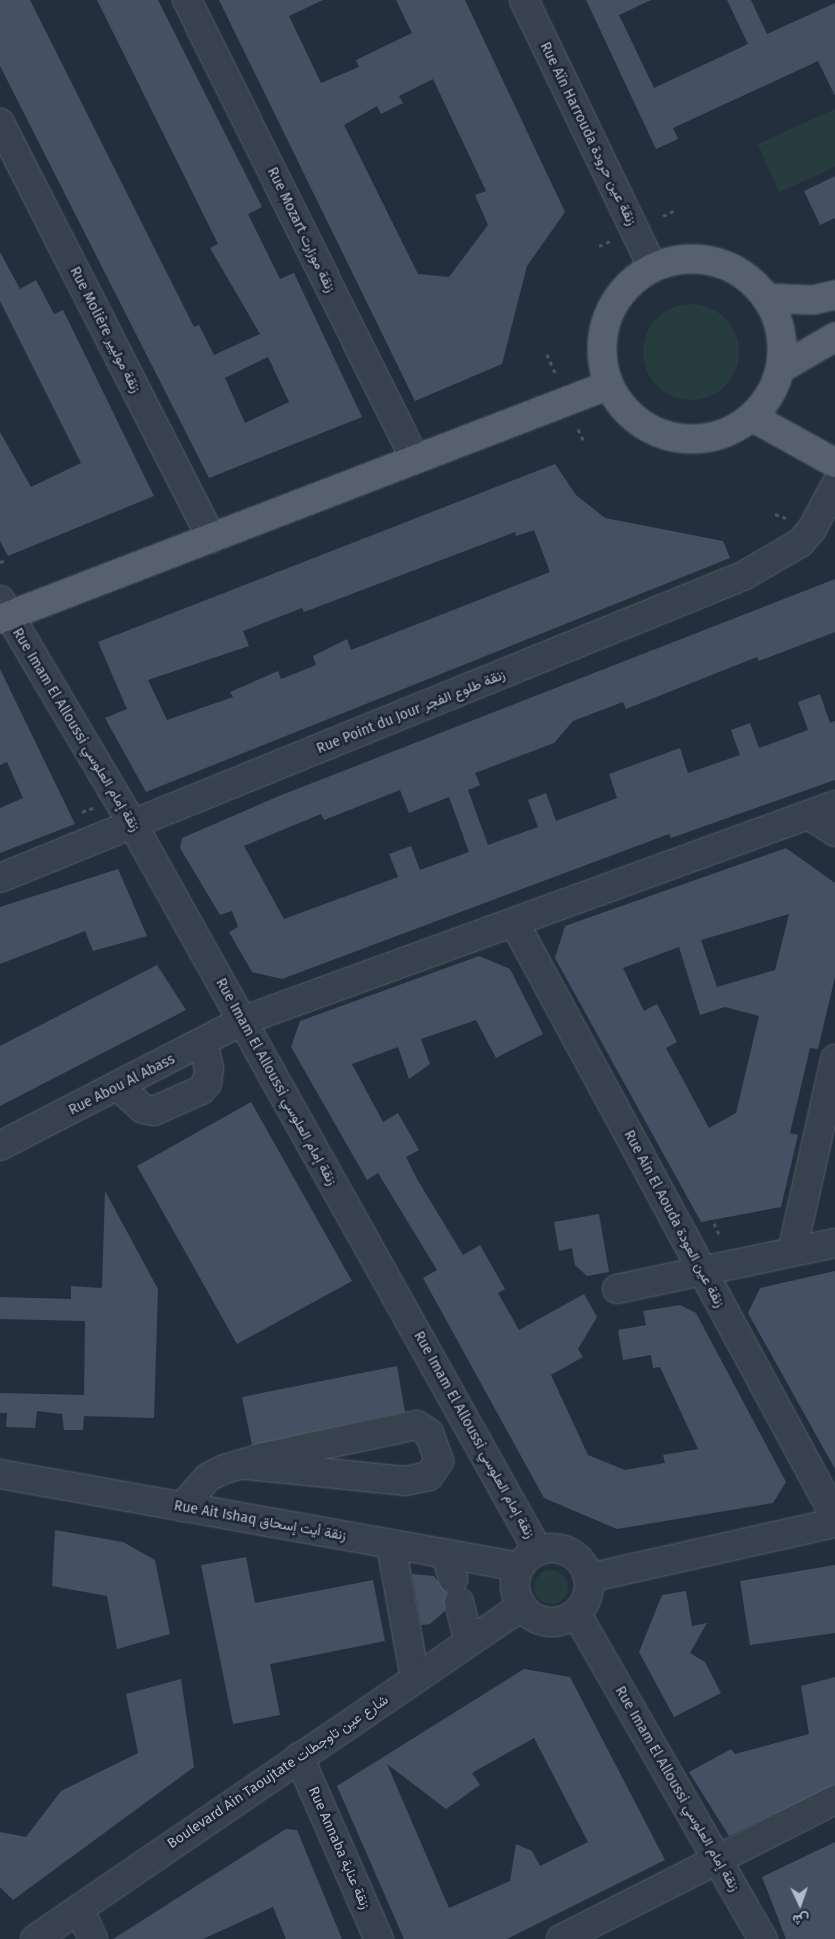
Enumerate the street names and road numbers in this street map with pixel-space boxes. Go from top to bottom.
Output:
street label: Rue Aïn Harrouda زنقة عين حرودة [536,40,640,228]
street label: Rue Mozart زنقة موزارت [263,165,339,295]
street label: Rue Molière زنقة موليير [66,264,144,396]
street label: Rue Imam El Alloussi زنقة إمام العلوسي [9,625,143,835]
street label: Rue Point du Jour زنقة طلوع الفجر [314,666,508,758]
street label: Rue Imam El Alloussi زنقة إمام العلوسي [212,976,340,1188]
street label: Rue Abou Al Abass [66,1051,178,1119]
street label: Rue Ain El Aouda زنقة عين العودة [620,1128,728,1310]
street label: Rue Imam El Alloussi زنقة إمام العلوسي [410,1329,538,1541]
street label: Rue Ait Ishaq زنقة أيت إسحاق [173,1498,347,1544]
street label: Rue Imam El Alloussi زنقة إمام العلوسي [611,1683,743,1895]
street label: Boulevard Ain Taoujtate شارع عين تاوجطات [164,1692,392,1852]
street label: Rue Annaba زنقة عنابة [304,1784,374,1912]

